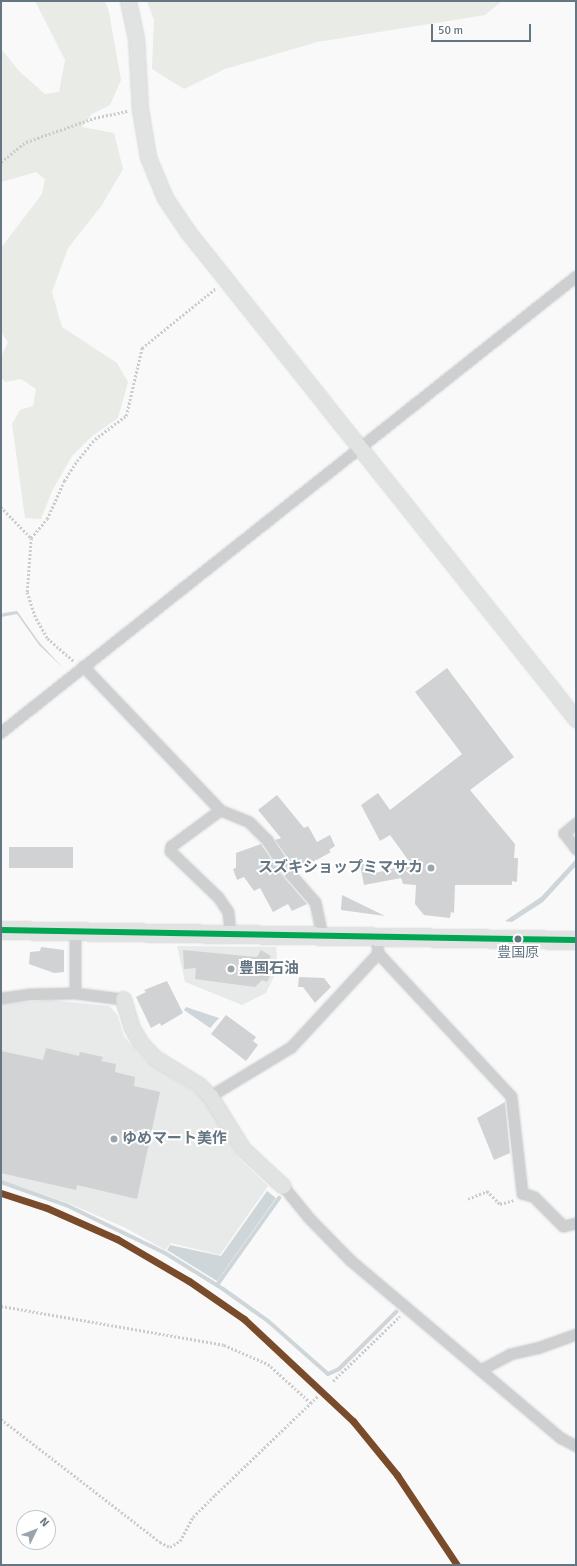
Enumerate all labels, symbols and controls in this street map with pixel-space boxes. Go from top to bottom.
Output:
scale bar [433,16,533,42]
text: 50 m [438,23,463,38]
place label: スズキショップミマサカ [258,859,423,877]
marker: スズキショップミマサカ [426,863,436,873]
marker: 豊国原 [513,934,523,944]
place label: 豊国原 [497,945,539,961]
place label: 豊国石油 [239,960,299,978]
marker: 豊国石油 [226,964,236,974]
place label: ゆめマート美作 [122,1130,227,1148]
marker: ゆめマート美作 [109,1134,119,1144]
north arrow [16,1510,56,1550]
text: N [37,1515,52,1529]

